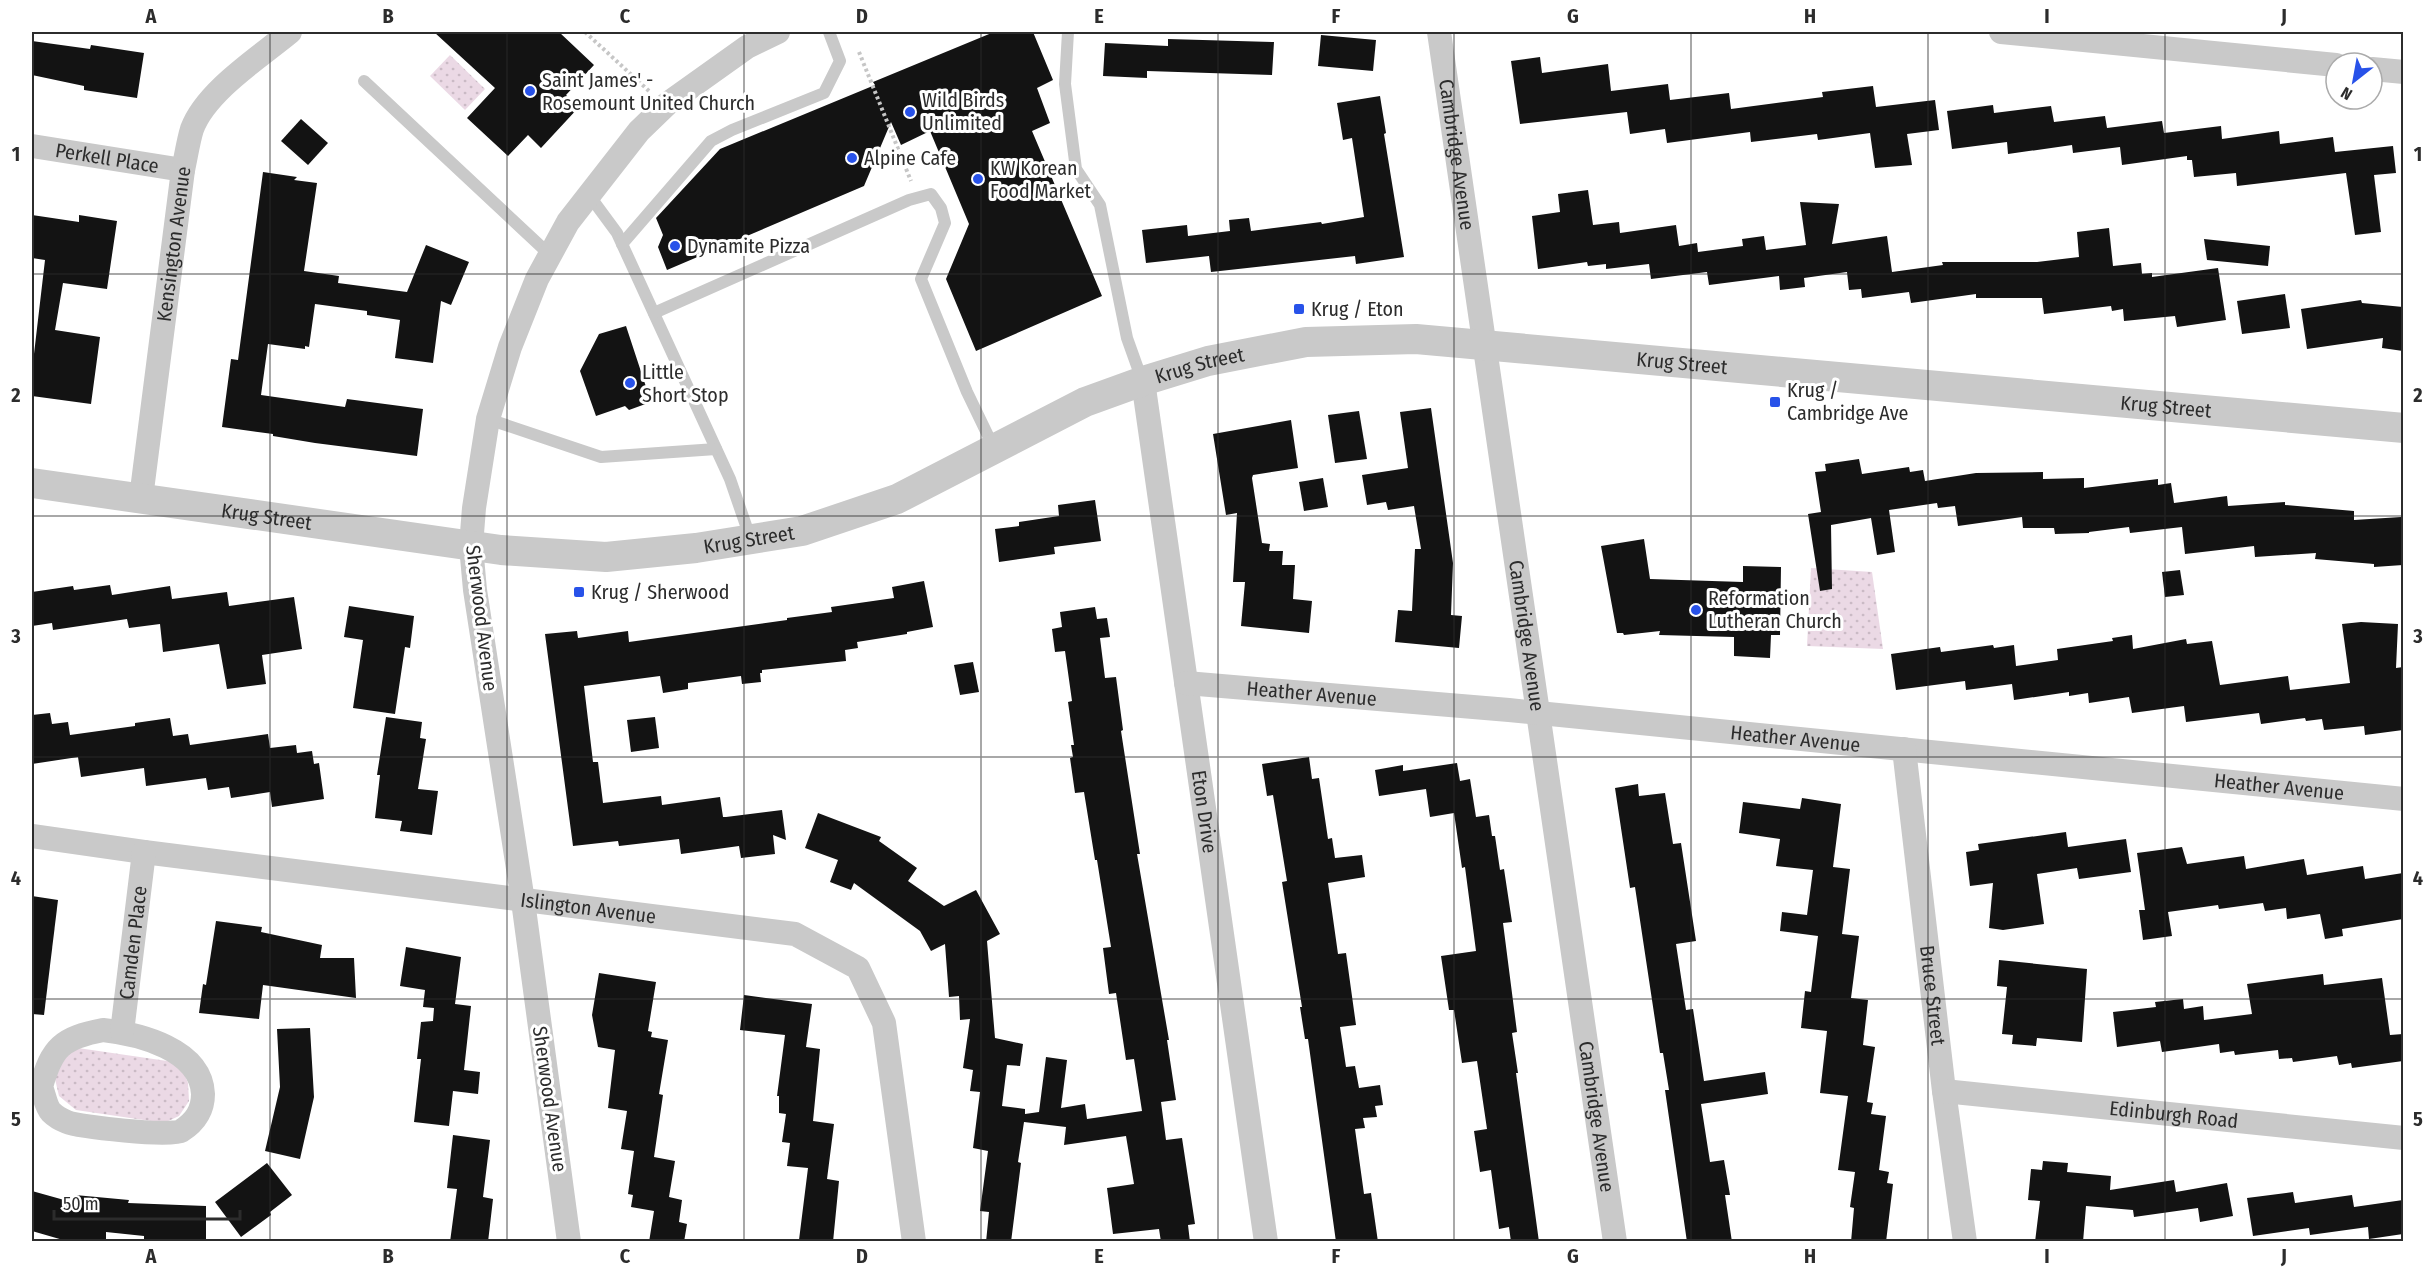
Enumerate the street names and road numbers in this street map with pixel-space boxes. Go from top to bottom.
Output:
street label: Cambridge Avenue [1434,78,1480,232]
street label: Perkell Place [54,138,160,178]
street label: Kensington Avenue [152,165,195,323]
street label: Krug Street [1152,342,1246,389]
street label: Krug Street [1635,347,1729,379]
street label: Krug Street [2119,390,2213,423]
street label: Krug Street [220,498,314,535]
street label: Krug Street [702,520,796,559]
street label: Sherwood Avenue [461,544,503,692]
street label: Cambridge Avenue [1504,559,1550,713]
street label: Heather Avenue [1246,676,1378,711]
street label: Heather Avenue [1729,720,1862,757]
street label: Heather Avenue [2213,768,2345,805]
street label: Eton Drive [1187,769,1222,855]
street label: Camden Place [114,884,152,1001]
street label: Islington Avenue [519,888,657,928]
street label: Bruce Street [1915,944,1951,1047]
street label: Sherwood Avenue [528,1025,572,1173]
street label: Cambridge Avenue [1574,1039,1620,1194]
street label: Edinburgh Road [2108,1096,2239,1133]

